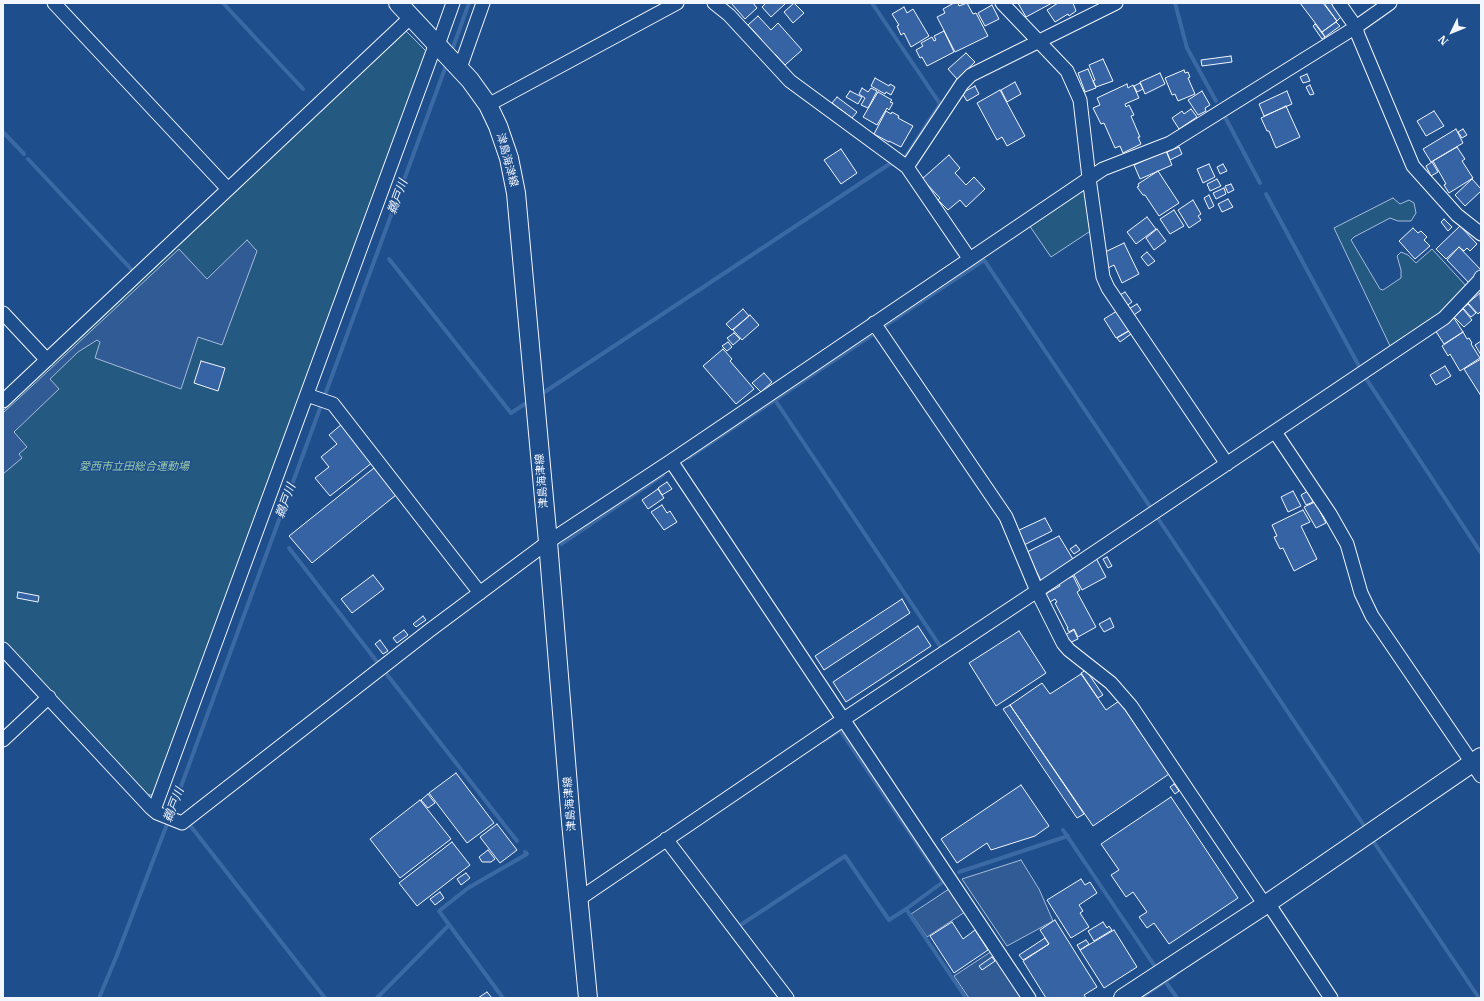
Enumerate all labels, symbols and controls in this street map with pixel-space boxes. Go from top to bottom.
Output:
north arrow [1432,12,1472,52]
text: N [1435,32,1451,48]
street label: 津島海津線 [494,132,520,188]
water label: 鵜戸川 [385,178,411,216]
street label: 津島海津線 [533,453,551,509]
park label: 愛西市立田総合運動場 [79,460,189,474]
water label: 鵜戸川 [273,482,299,520]
street label: 津島海津線 [561,776,579,832]
water label: 鵜戸川 [161,786,187,824]

